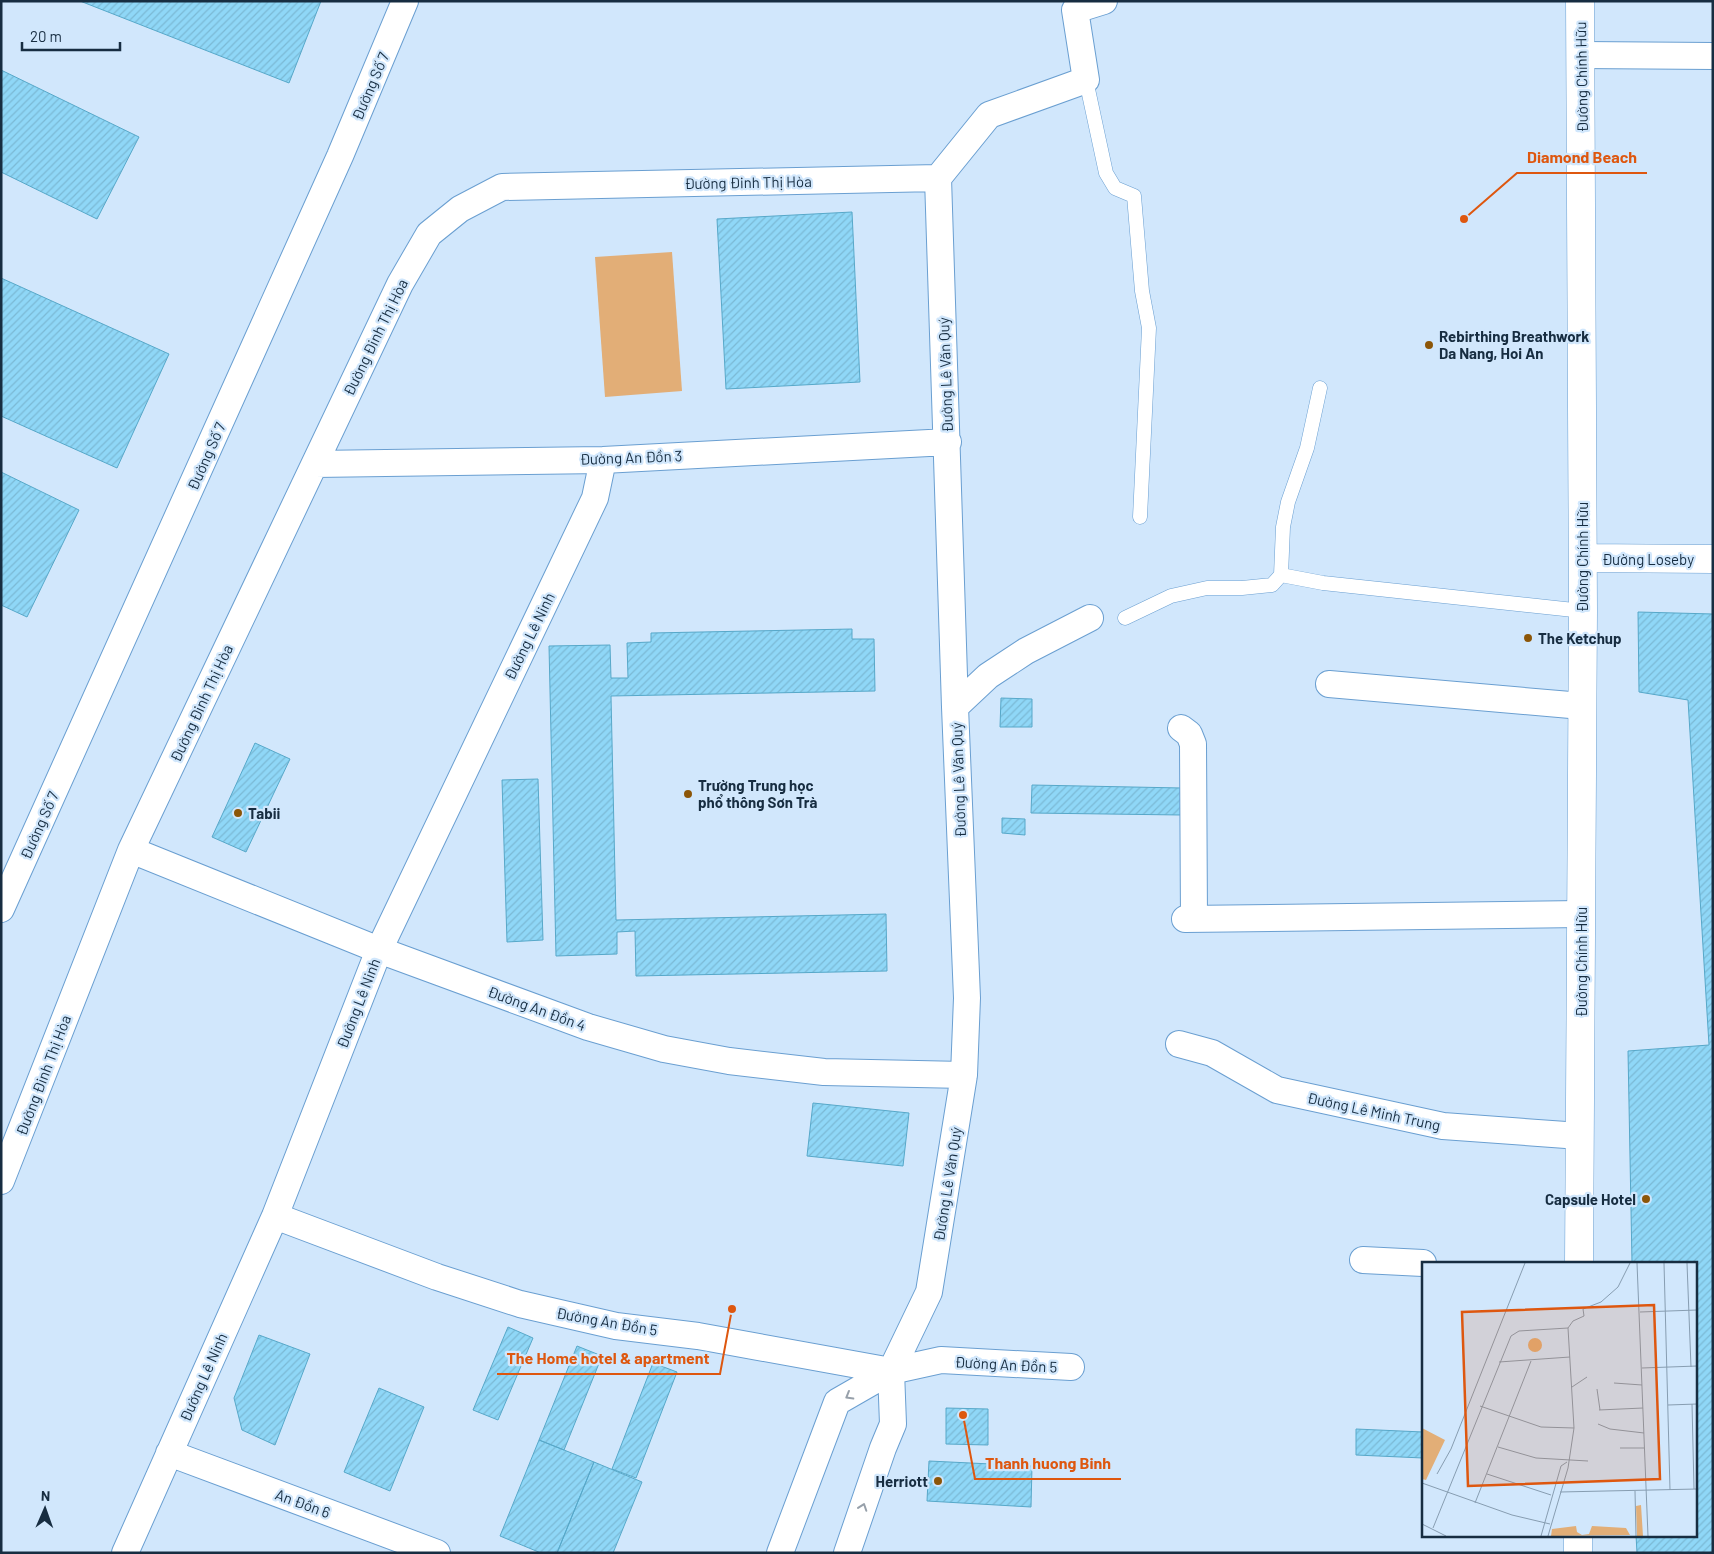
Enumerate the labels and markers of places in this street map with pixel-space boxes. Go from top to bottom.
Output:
callout: Diamond Beach [1517,142,1647,173]
place label: Rebirthing Breathwork Da Nang, Hoi An [1439,327,1589,362]
marker: Rebirthing Breathwork Da Nang, Hoi An [1423,339,1435,351]
place label: The Ketchup [1538,629,1622,647]
marker: The Ketchup [1522,632,1534,644]
place label: Trường Trung học phổ thông Sơn Trà [698,776,817,811]
marker: Trường Trung học phổ thông Sơn Trà [682,788,694,800]
place label: Tabii [248,804,280,822]
marker: Tabii [232,807,244,819]
place label: Capsule Hotel [1545,1190,1636,1208]
marker: Capsule Hotel [1640,1193,1652,1205]
callout: The Home hotel & apartment [497,1343,720,1374]
callout: Thanh huong Binh [975,1448,1121,1479]
place label: Herriott [876,1472,928,1490]
marker: Herriott [932,1475,944,1487]

